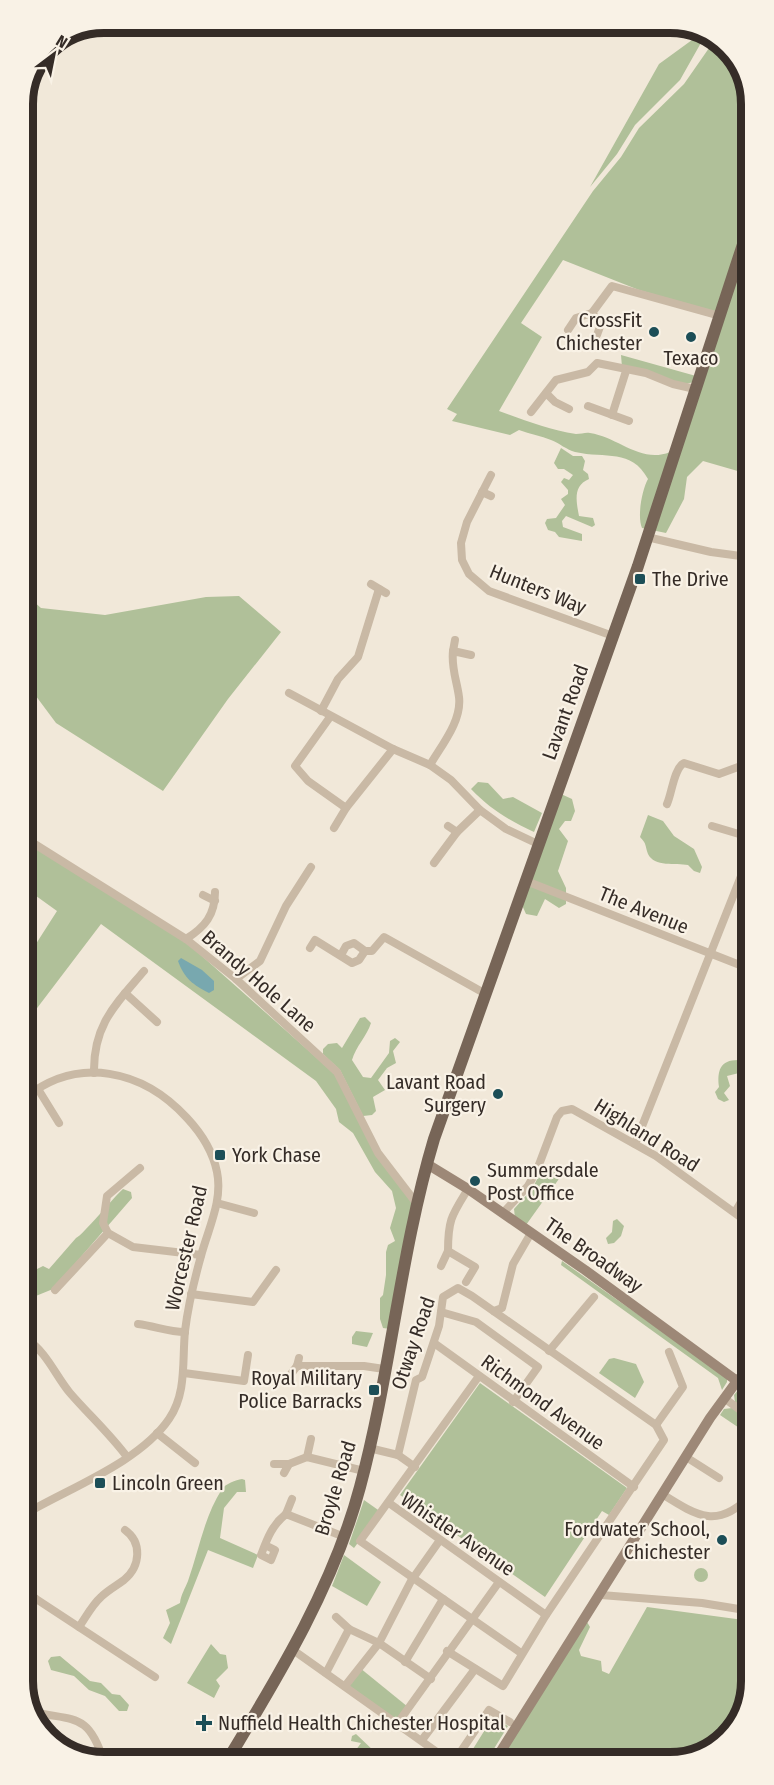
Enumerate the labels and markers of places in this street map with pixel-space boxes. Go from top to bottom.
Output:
place label: CrossFit Chichester [556,308,642,355]
marker: CrossFit Chichester [647,325,661,339]
marker: Texaco [684,330,698,344]
place label: Texaco [664,346,718,370]
place label: The Drive [652,567,729,591]
marker: The Drive [633,572,647,586]
place label: Lavant Road Surgery [386,1070,486,1117]
marker: Lavant Road Surgery [491,1087,505,1101]
place label: York Chase [232,1143,321,1167]
marker: York Chase [213,1148,227,1162]
place label: Summersdale Post Office [487,1158,599,1205]
marker: Summersdale Post Office [468,1174,482,1188]
place label: Royal Military Police Barracks [238,1366,362,1413]
marker: Royal Military Police Barracks [367,1383,381,1397]
place label: Lincoln Green [112,1471,224,1495]
marker: Lincoln Green [93,1476,107,1490]
place label: Fordwater School, Chichester [564,1517,710,1564]
marker: Fordwater School, Chichester [715,1533,729,1547]
place label: Nuffield Health Chichester Hospital [218,1711,505,1735]
marker: Nuffield Health Chichester Hospital [195,1714,213,1732]

